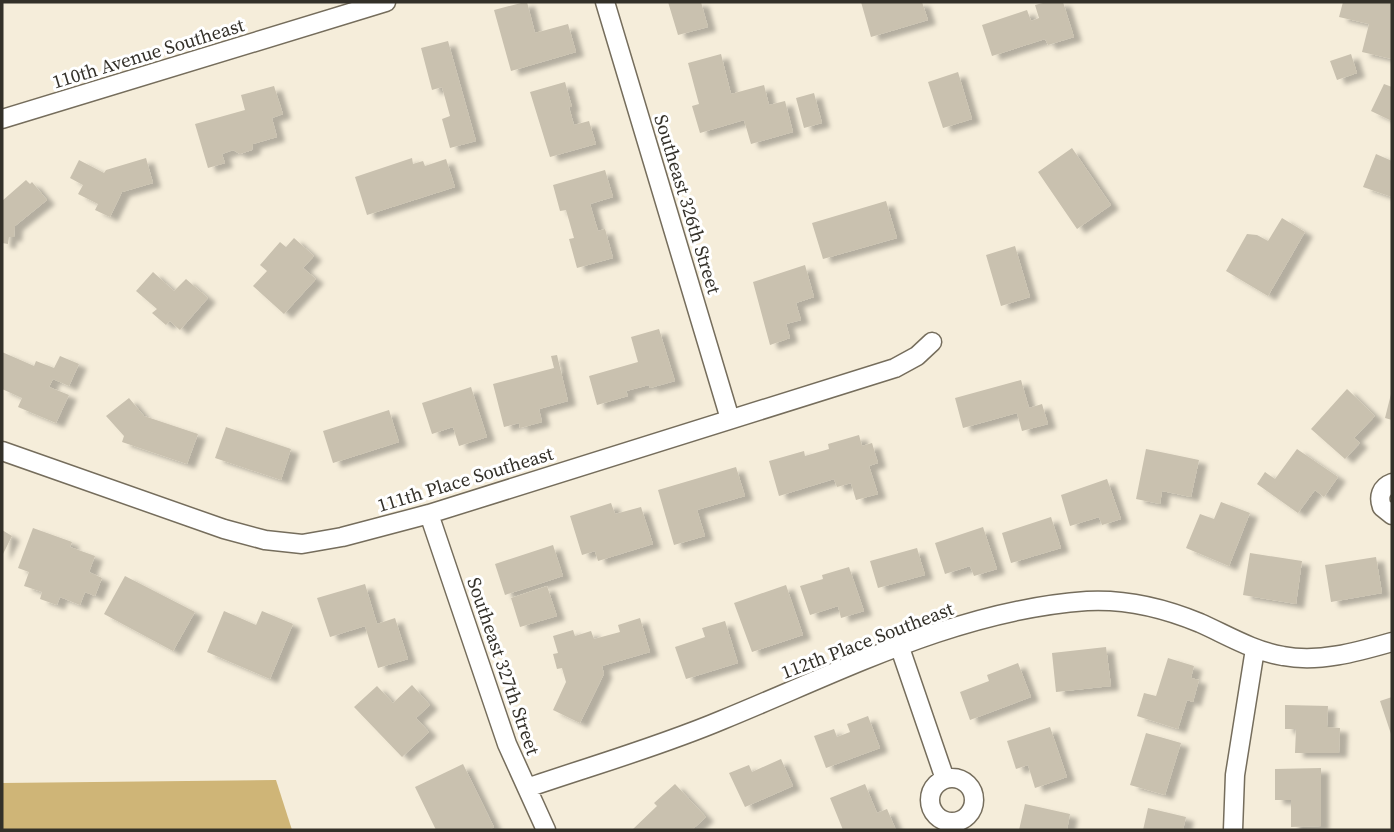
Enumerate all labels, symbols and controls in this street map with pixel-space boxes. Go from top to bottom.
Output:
street label: 110th Avenue Southeast [49,11,248,95]
street label: Southeast 326th Street [648,111,728,298]
street label: 111th Place Southeast [374,440,557,518]
street label: Southeast 327th Street [461,574,547,759]
street label: 112th Place Southeast [777,595,958,685]

